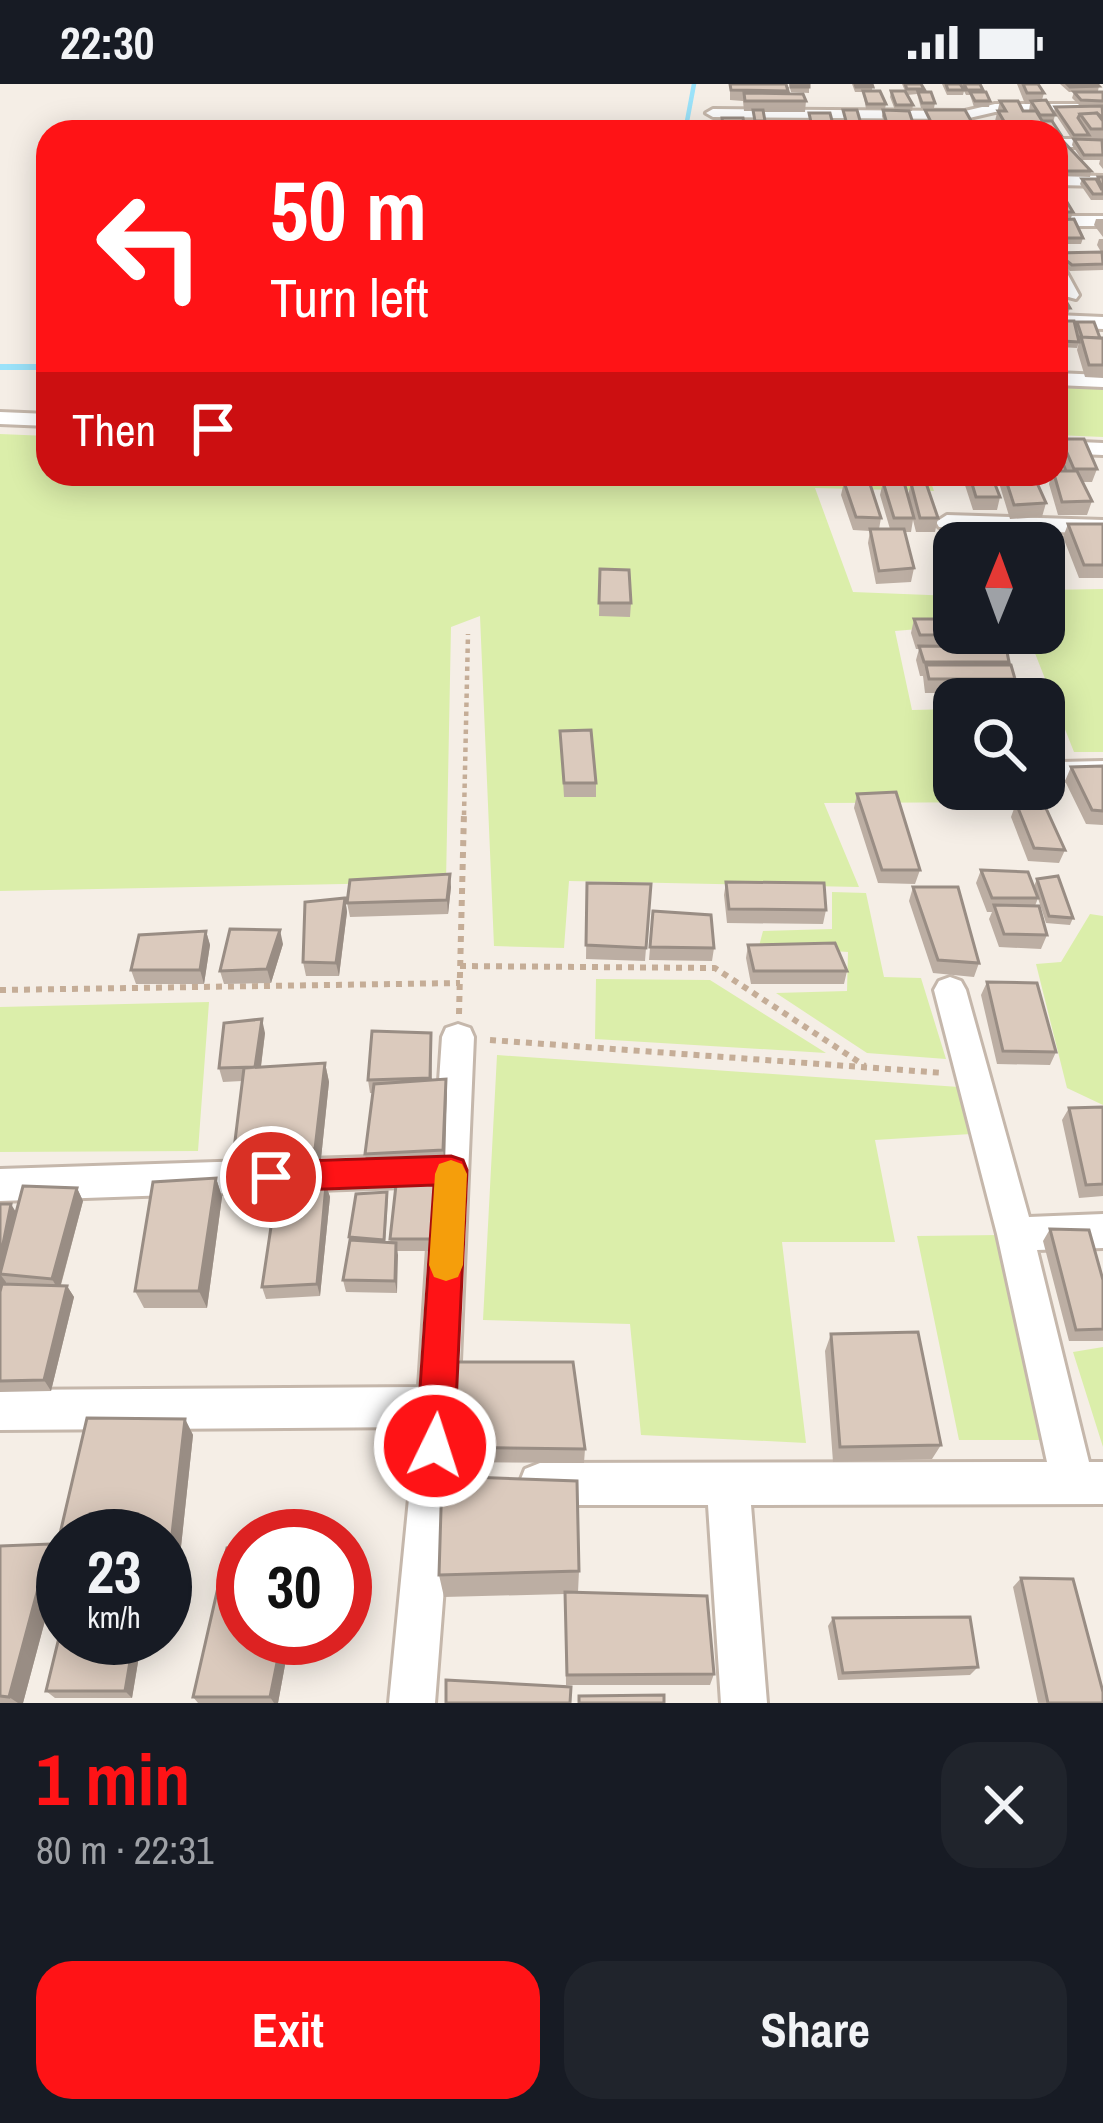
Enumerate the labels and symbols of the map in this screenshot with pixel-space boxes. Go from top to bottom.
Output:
north arrow [933,522,1065,654]
pin [220,1126,322,1228]
position arrow [372,1383,498,1509]
speed limit sign: 30 [216,1509,372,1665]

